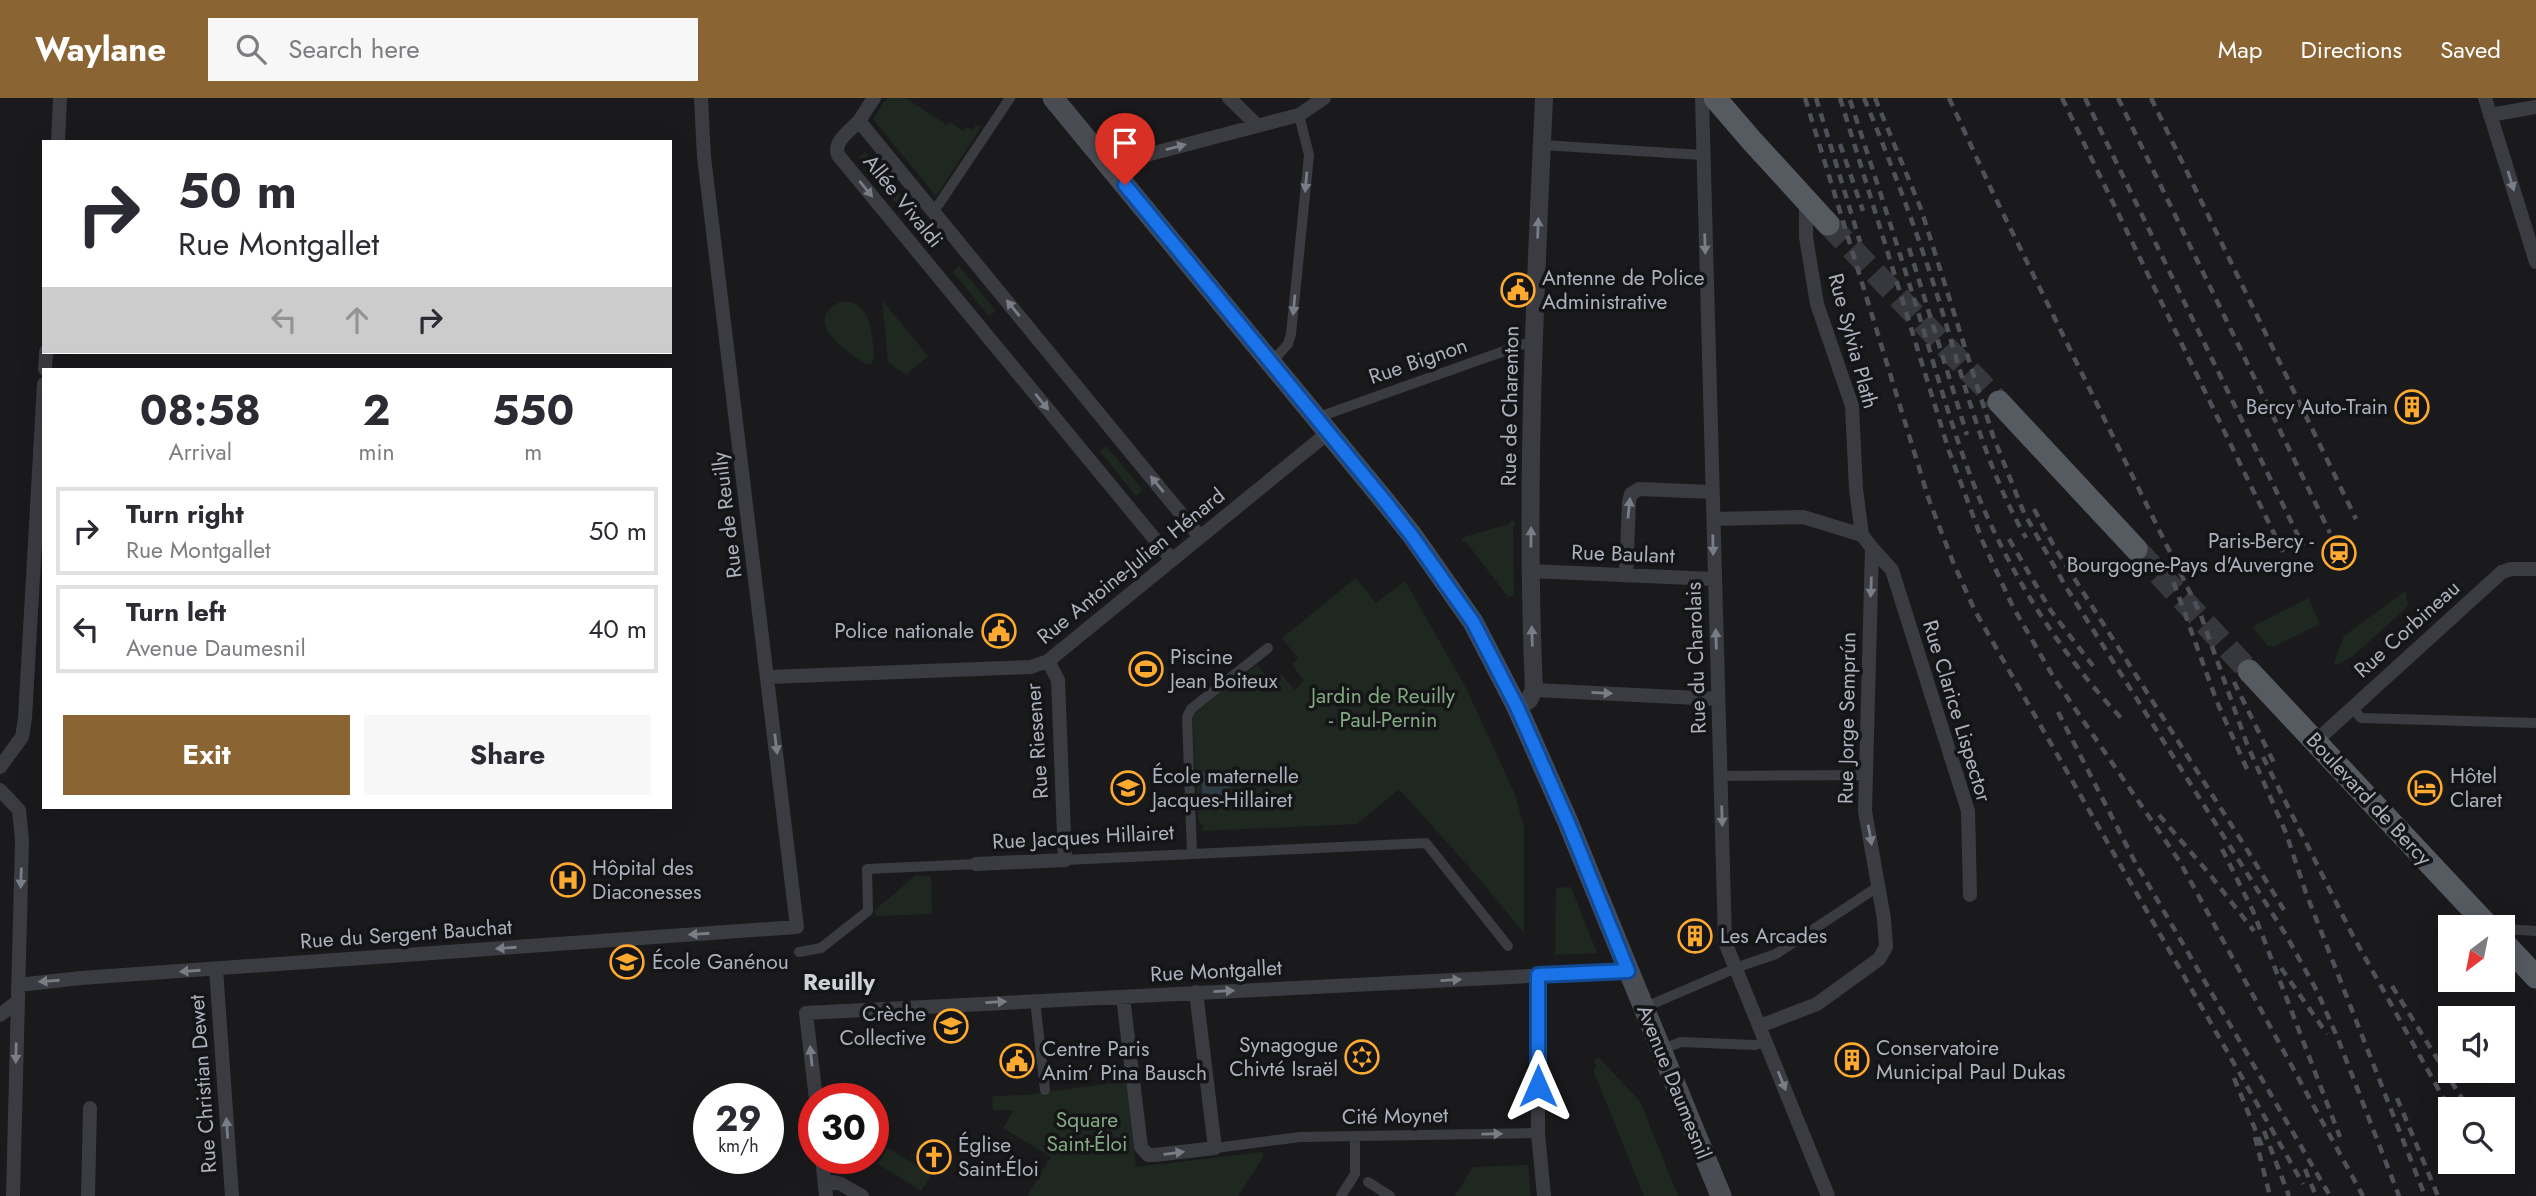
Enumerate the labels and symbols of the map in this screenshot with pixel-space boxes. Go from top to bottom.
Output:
pin [1095,113,1155,185]
one-way arrow [1166,141,1188,152]
street label: Allée Vivaldi [856,148,950,254]
one-way arrow [2506,170,2516,191]
one-way arrow [1300,172,1311,194]
one-way arrow [858,180,873,197]
one-way arrow [1533,217,1544,239]
one-way arrow [1700,233,1711,255]
place label: Antenne de Police Administrative [1542,263,1705,317]
street label: Rue Sylvia Plath [1821,270,1885,412]
public building icon: Antenne de Police Administrative [1499,271,1537,309]
one-way arrow [1288,294,1299,316]
one-way arrow [1006,300,1021,317]
street label: Rue de Charenton [1494,325,1526,487]
street label: Rue Bignon [1365,330,1471,392]
building icon: Bercy Auto-Train [2393,388,2431,426]
place label: Bercy Auto-Train [2246,392,2388,422]
one-way arrow [1034,393,1049,410]
street label: Rue de Reuilly [704,449,750,580]
one-way arrow [1150,476,1165,493]
street label: Rue Antoine-Julien Hénard [1031,481,1231,651]
one-way arrow [1624,497,1635,519]
one-way arrow [1525,526,1536,548]
place label: Paris-Bercy - Bourgogne-Pays d'Auvergne [2067,526,2315,580]
one-way arrow [1708,534,1719,556]
station icon: Paris-Bercy - Bourgogne-Pays d'Auvergne [2320,534,2358,572]
street label: Rue Baulant [1571,537,1675,571]
street label: Rue Corbineau [2347,573,2467,685]
one-way arrow [1866,576,1877,598]
street label: Rue du Charolais [1678,582,1714,734]
public building icon: Police nationale [980,612,1018,650]
place label: Police nationale [834,616,974,646]
street label: Rue Clarice Lispector [1915,616,1999,806]
one-way arrow [1526,624,1537,646]
one-way arrow [1711,627,1722,649]
street label: Rue Jorge Semprún [1830,632,1864,804]
place label: Piscine Jean Boiteux [1167,642,1278,696]
sports icon: Piscine Jean Boiteux [1127,650,1165,688]
street label: Rue Riesener [1018,681,1056,800]
park label: Jardin de Reuilly - Paul-Pernin [1308,681,1456,735]
one-way arrow [1591,688,1613,699]
street label: Boulevard de Bercy [2299,726,2439,873]
one-way arrow [770,734,781,756]
place label: École maternelle Jacques-Hillairet [1149,761,1299,815]
place label: Hôtel Claret [2450,761,2502,815]
school or university icon: École maternelle Jacques-Hillairet [1109,769,1147,807]
hotel icon: Hôtel Claret [2406,769,2444,807]
one-way arrow [1716,805,1727,827]
street label: Rue Jacques Hillairet [991,817,1175,857]
one-way arrow [1865,824,1876,846]
place label: Hôpital des Diaconesses [592,853,701,907]
hospital icon: Hôpital des Diaconesses [549,861,587,899]
one-way arrow [16,867,27,889]
street label: Rue du Sergent Bauchat [299,912,513,956]
north arrow [2438,915,2515,992]
building icon: Les Arcades [1676,917,1714,955]
place label: Les Arcades [1720,921,1827,951]
one-way arrow [688,929,710,940]
one-way arrow [495,943,517,954]
school or university icon: École Ganénou [608,943,646,981]
place label: École Ganénou [652,947,789,977]
street label: Rue Montgallet [1149,953,1283,989]
one-way arrow [179,965,201,976]
district label: Reuilly [803,965,876,999]
one-way arrow [1440,974,1462,985]
one-way arrow [38,976,60,987]
one-way arrow [1213,985,1235,996]
street label: Rue Christian Dewet [182,994,224,1174]
one-way arrow [986,997,1008,1008]
place label: Crèche Collective [839,999,926,1053]
street label: Avenue Daumesnil [1629,1000,1719,1164]
school or university icon: Crèche Collective [932,1007,970,1045]
place label: Synagogue Chivté Israël [1229,1030,1338,1084]
place label: Conservatoire Municipal Paul Dukas [1876,1033,2065,1087]
place label: Centre Paris Anim’ Pina Bausch [1042,1034,1207,1088]
synagogue icon: Synagogue Chivté Israël [1343,1038,1381,1076]
building icon: Conservatoire Municipal Paul Dukas [1833,1041,1871,1079]
one-way arrow [11,1042,22,1064]
public building icon: Centre Paris Anim’ Pina Bausch [998,1042,1036,1080]
one-way arrow [805,1045,816,1067]
position arrow [1501,1049,1575,1123]
one-way arrow [1776,1071,1787,1092]
speed limit sign: 30 [798,1083,889,1174]
street label: Cité Moynet [1342,1100,1448,1132]
park label: Square Saint-Éloi [1047,1105,1127,1159]
one-way arrow [221,1117,232,1139]
one-way arrow [1481,1128,1503,1140]
place label: Église Saint-Éloi [958,1130,1039,1184]
church icon: Église Saint-Éloi [915,1138,953,1176]
one-way arrow [1163,1147,1185,1158]

